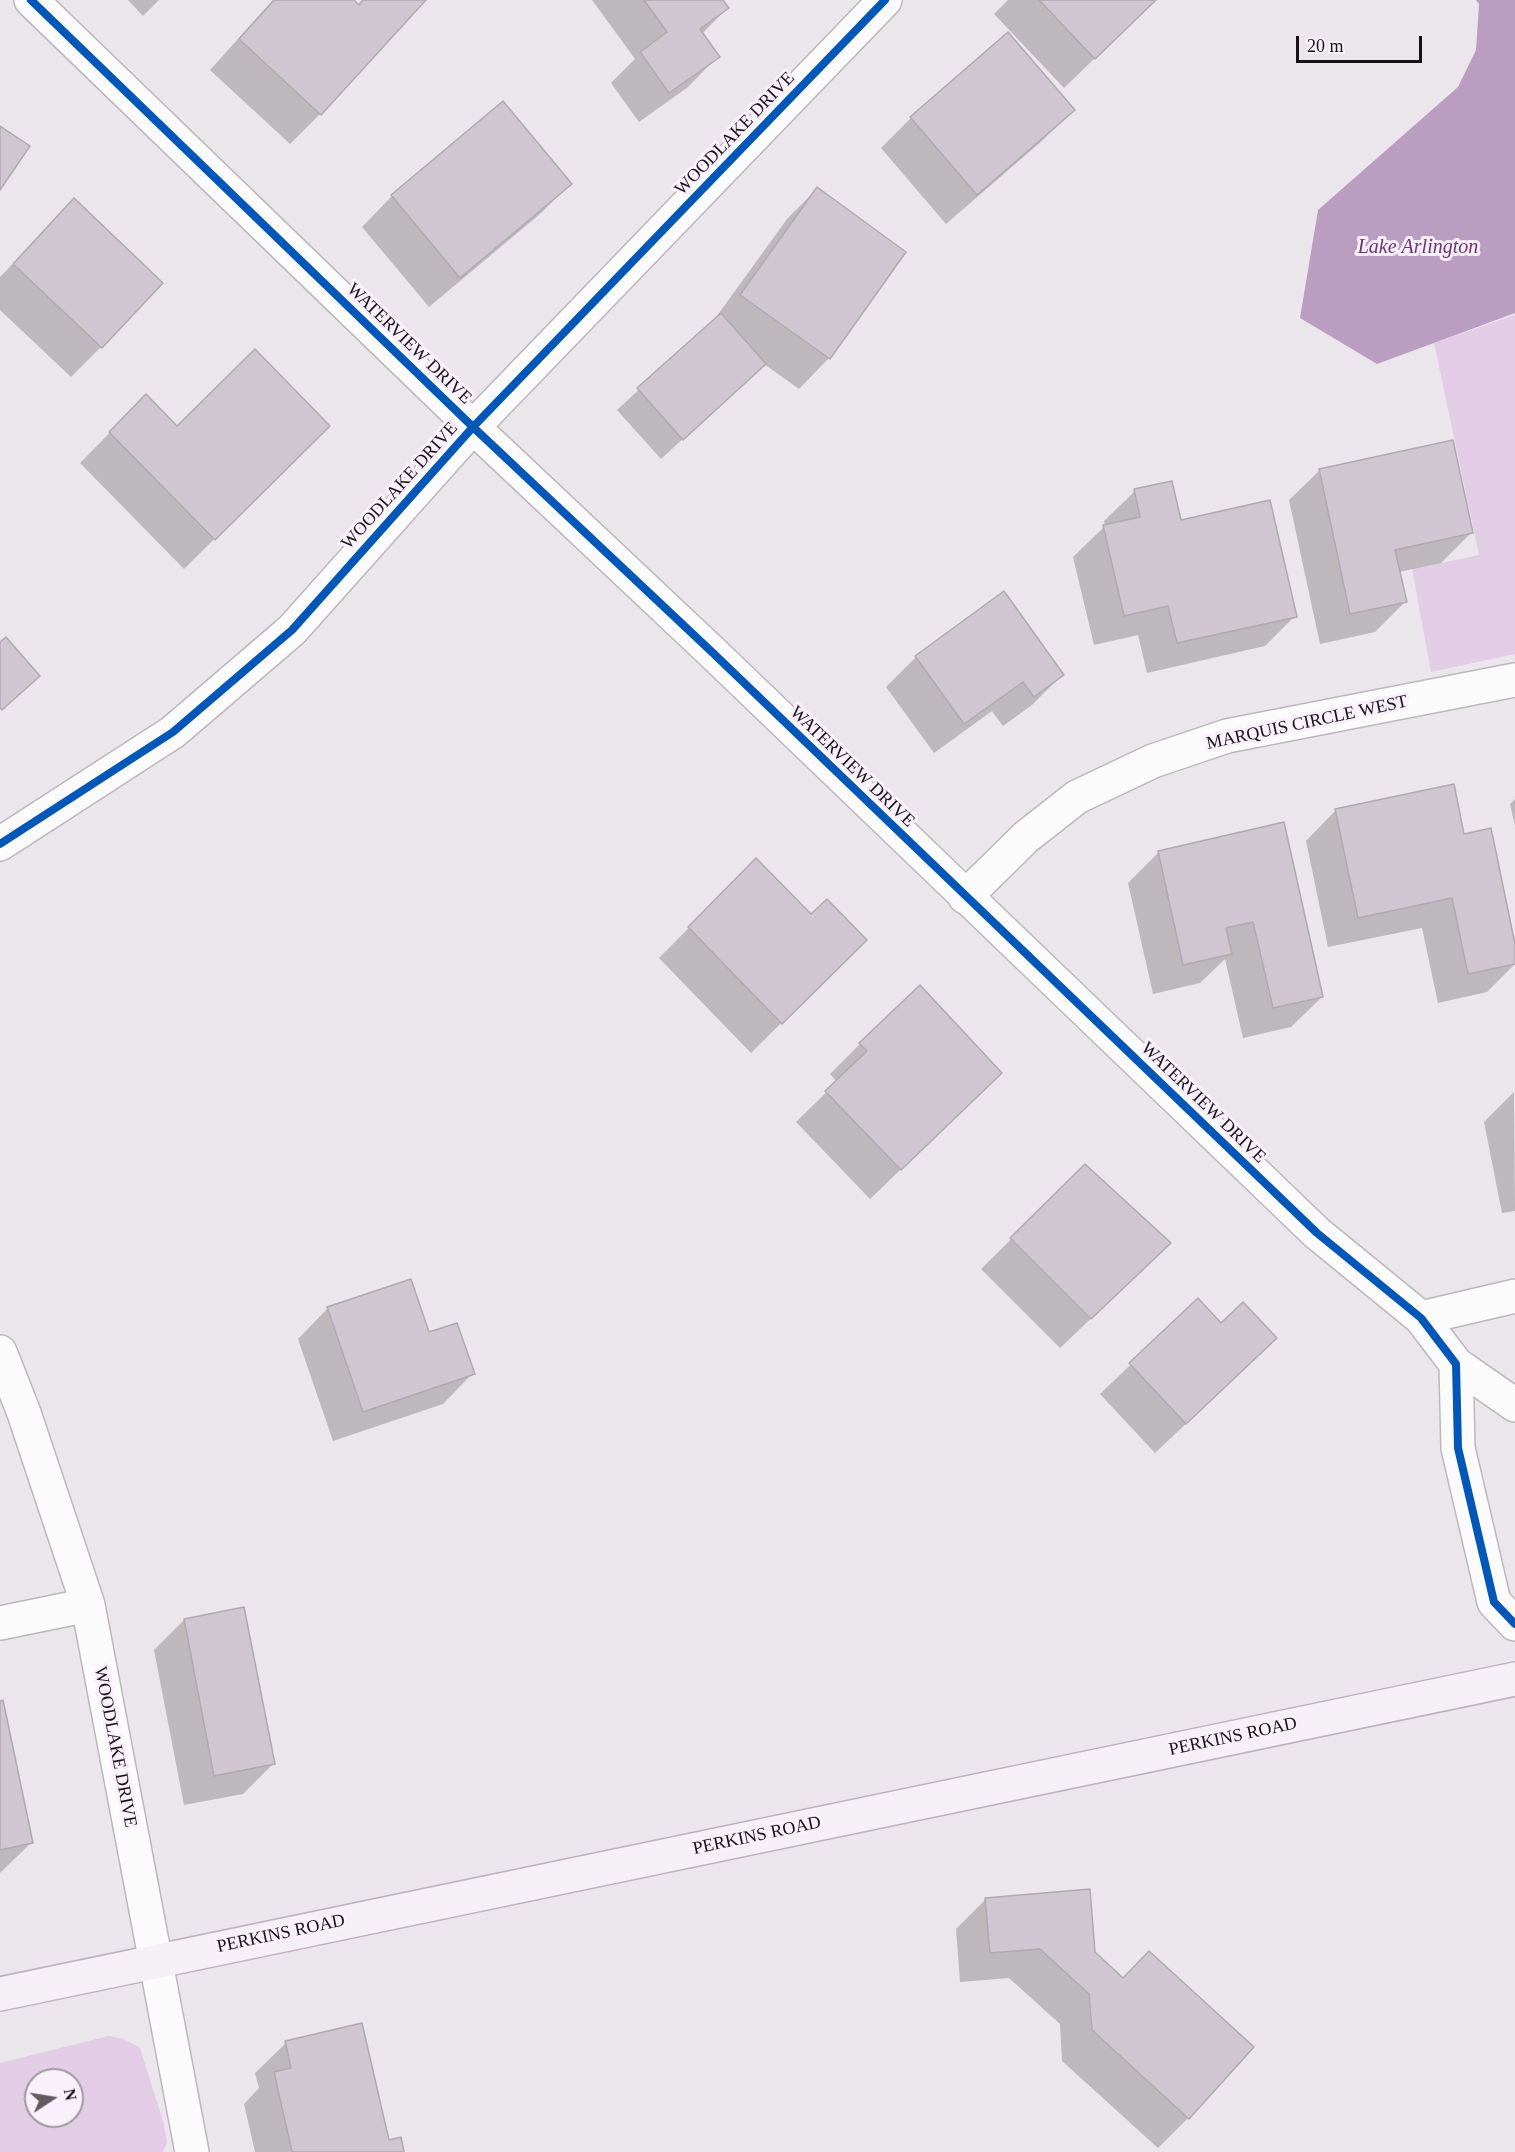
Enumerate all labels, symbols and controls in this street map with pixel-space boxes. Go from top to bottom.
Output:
scale bar [1299,24,1425,62]
text: 20 m [1307,36,1344,56]
street label: WOODLAKE DRIVE [670,68,800,200]
water label: Lake Arlington [1358,236,1478,260]
street label: WATERVIEW DRIVE [342,279,476,409]
street label: WOODLAKE DRIVE [337,418,463,554]
street label: MARQUIS CIRCLE WEST [1204,691,1410,755]
street label: WATERVIEW DRIVE [785,702,919,832]
street label: WATERVIEW DRIVE [1136,1038,1270,1168]
street label: WOODLAKE DRIVE [89,1665,141,1829]
street label: PERKINS ROAD [1167,1713,1299,1761]
street label: PERKINS ROAD [691,1812,823,1860]
street label: PERKINS ROAD [215,1910,347,1958]
north arrow [24,2068,84,2128]
text: N [61,2087,80,2102]

